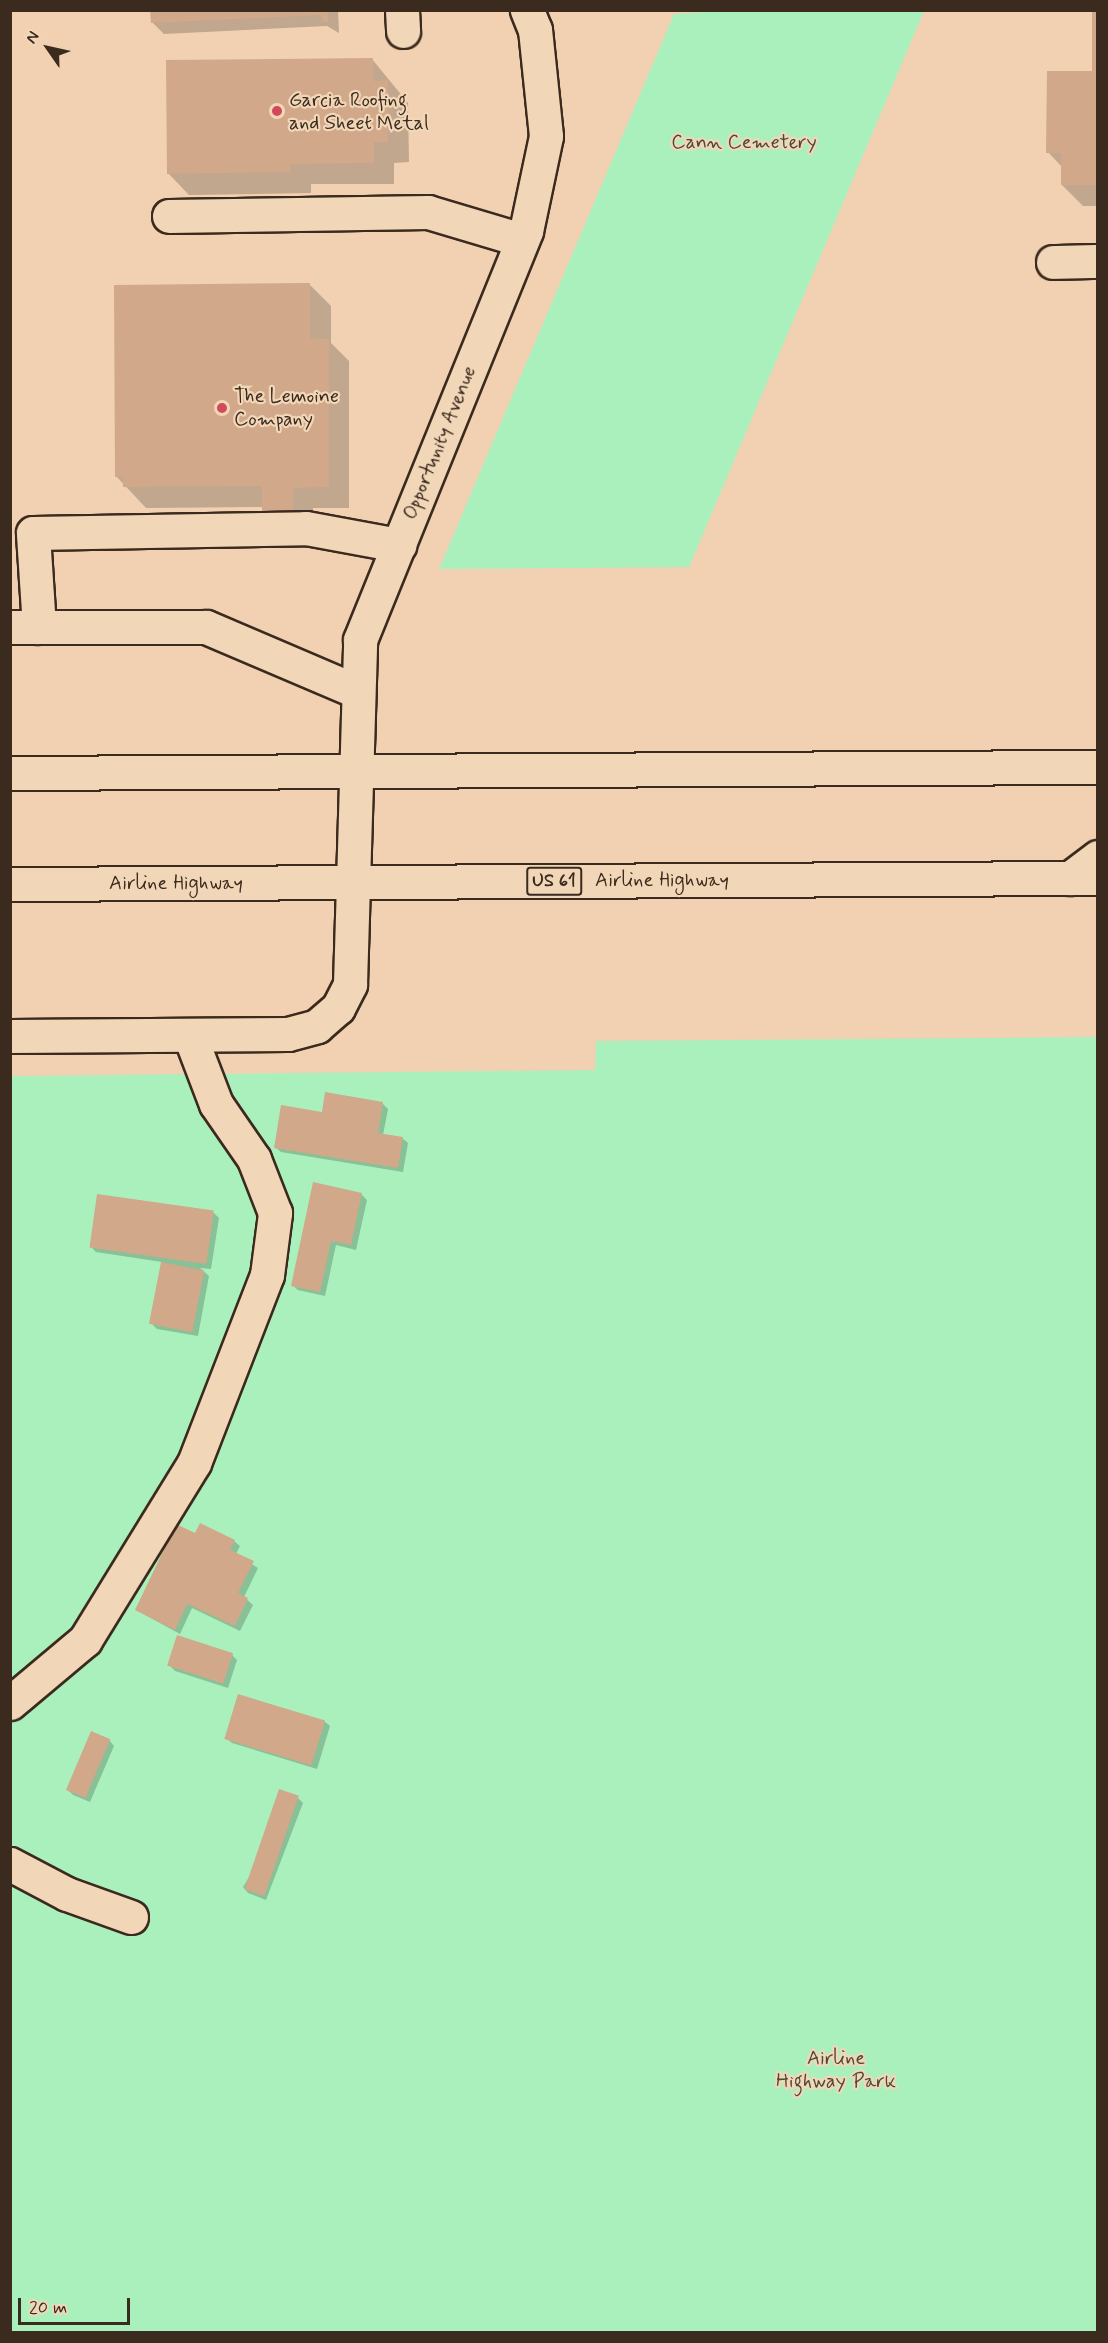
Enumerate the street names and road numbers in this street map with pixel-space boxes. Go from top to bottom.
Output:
street label: Opportunity Avenue [398,362,482,524]
road number: US 61 [526,866,582,896]
street label: Airline Highway [595,868,729,892]
street label: Airline Highway [109,871,243,895]

